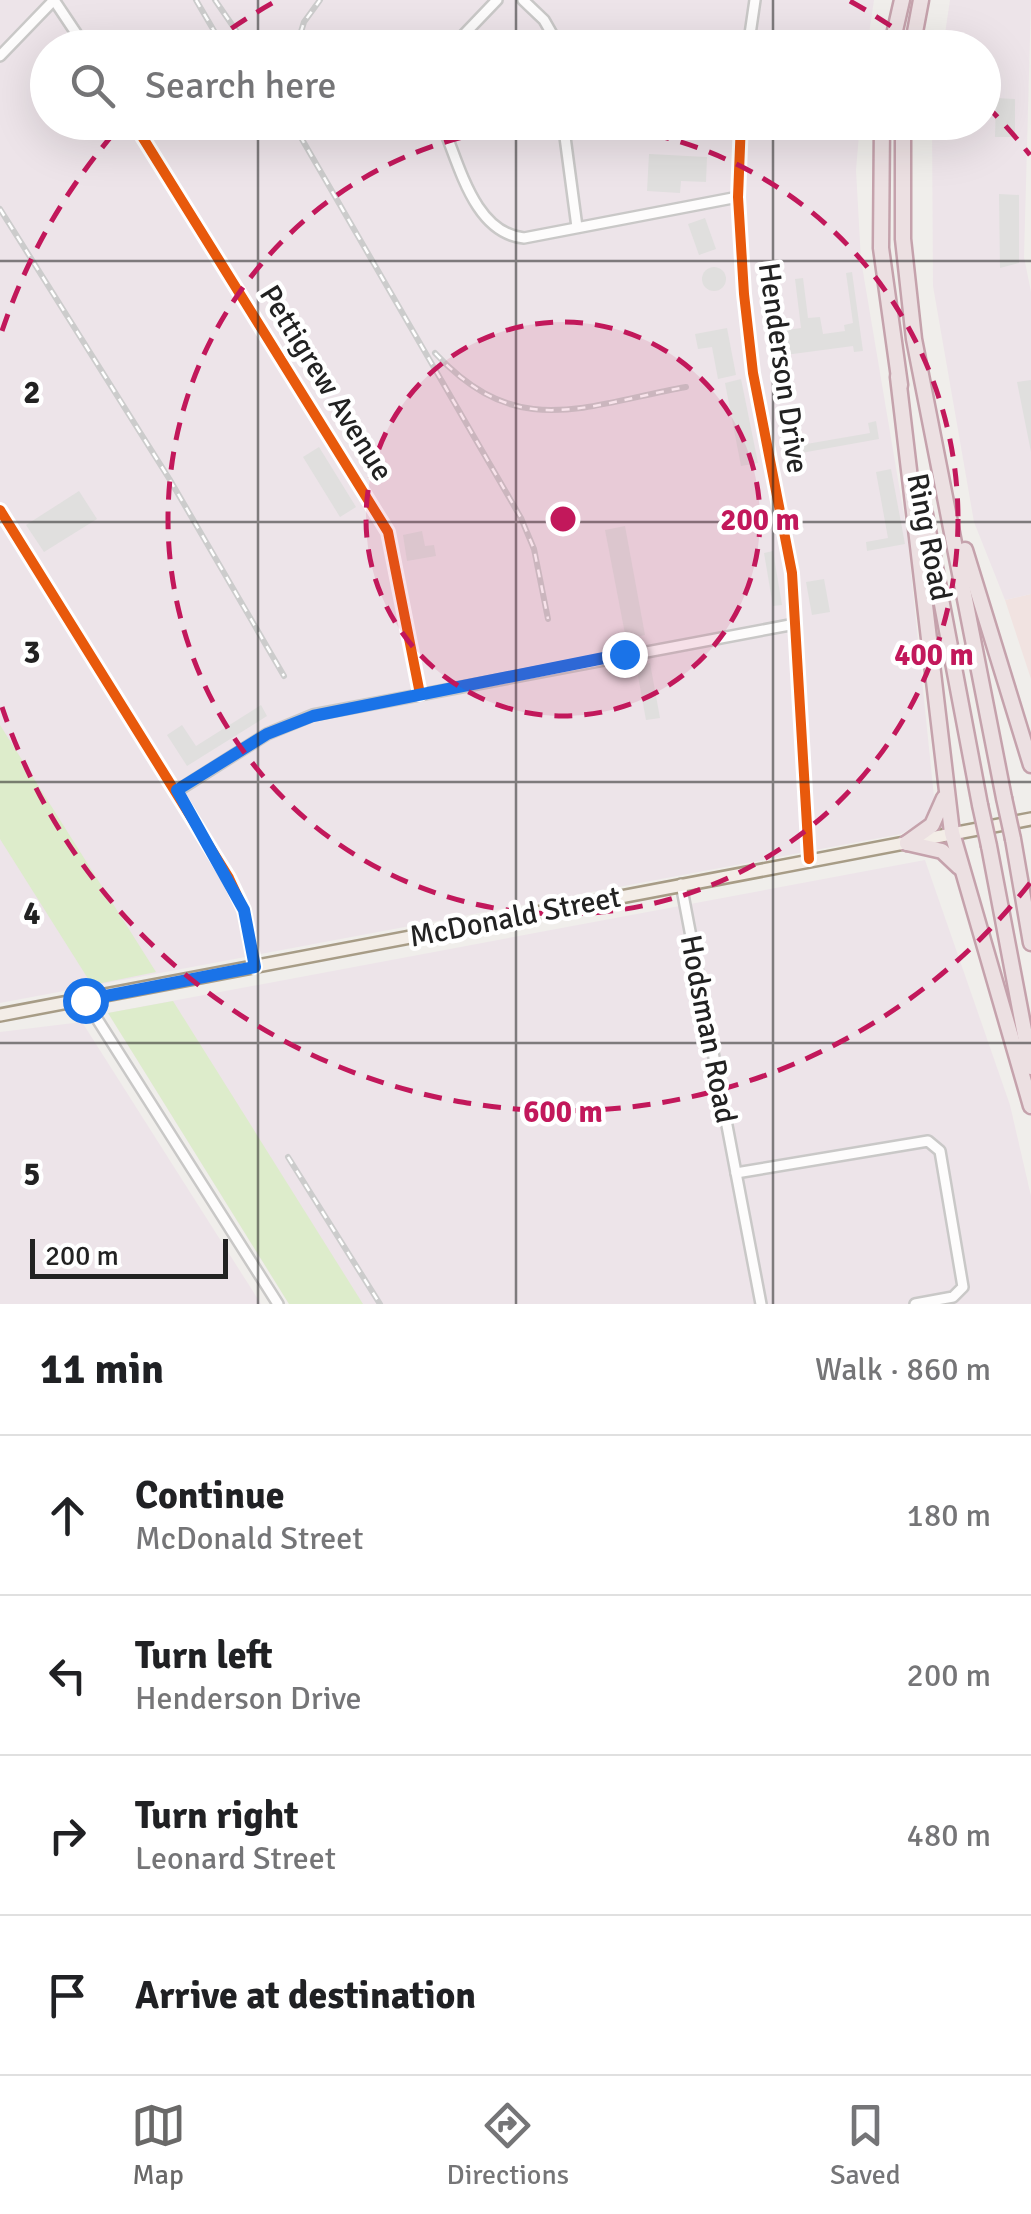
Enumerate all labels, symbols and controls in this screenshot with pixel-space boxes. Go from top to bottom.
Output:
search box [30,30,1001,140]
icon: search [65,58,120,113]
text: Search here [145,62,337,109]
street label: Henderson Drive [750,260,816,476]
street label: Pettigrew Avenue [251,278,401,488]
text: 2 [23,373,41,412]
street label: Ring Road [899,470,959,604]
centre of rings [545,501,581,537]
text: 200 m [720,502,800,539]
route end [602,632,648,678]
text: 3 [23,633,41,672]
text: 400 m [894,637,974,674]
street label: McDonald Street [406,878,624,956]
text: 4 [23,894,41,933]
street label: Hodsman Road [672,932,744,1126]
route start [63,978,109,1024]
text: 600 m [523,1094,603,1131]
text: 5 [23,1155,41,1194]
scale bar [30,1234,228,1278]
text: 200 m [45,1239,119,1273]
text: 11 min [40,1344,164,1395]
text: Walk · 860 m [815,1350,991,1389]
text: Continue [135,1472,285,1519]
icon: ahead [40,1488,95,1543]
text: 180 m [907,1496,991,1535]
text: McDonald Street [135,1519,364,1558]
text: Turn left [135,1632,273,1679]
icon: left [40,1648,95,1703]
text: 200 m [907,1656,991,1695]
text: Henderson Drive [135,1679,362,1718]
text: Turn right [135,1792,299,1839]
icon: right [40,1808,95,1863]
text: 480 m [907,1816,991,1855]
text: Leonard Street [135,1839,336,1878]
icon: arrive [40,1968,95,2023]
text: Arrive at destination [135,1972,476,2019]
tab: Map [131,2098,186,2192]
tab: Directions [447,2098,569,2192]
tab: Saved [830,2098,900,2192]

